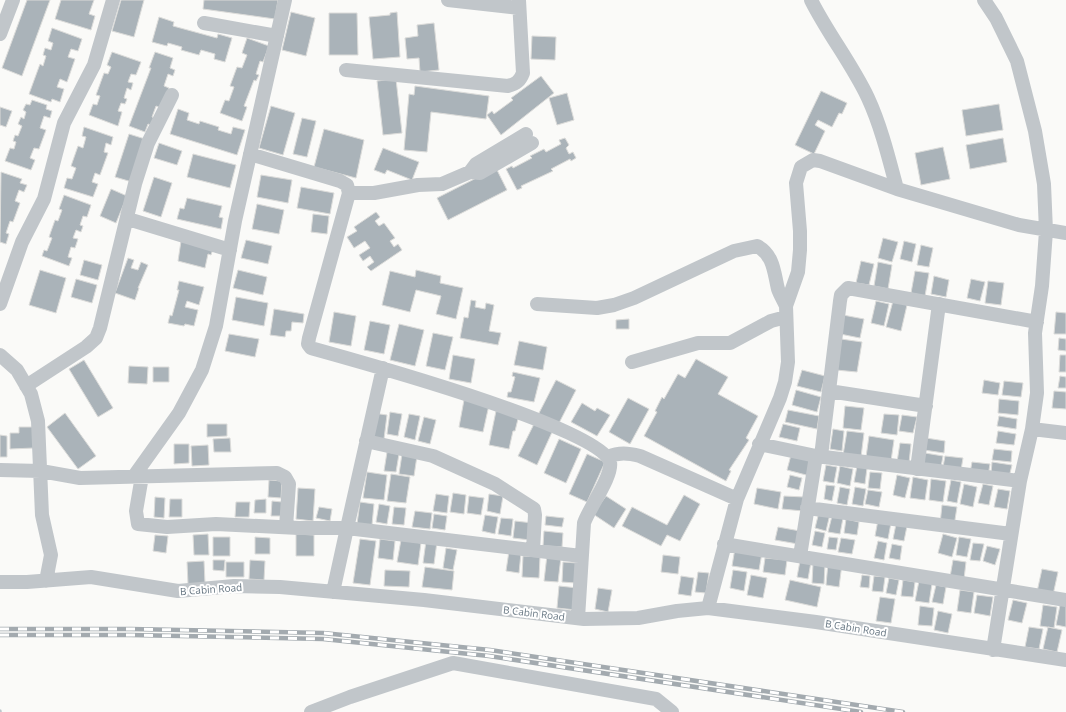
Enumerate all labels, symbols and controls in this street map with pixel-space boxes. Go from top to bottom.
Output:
street label: B Cabin Road [180,580,242,598]
street label: B Cabin Road [502,602,566,624]
street label: B Cabin Road [824,616,888,640]

